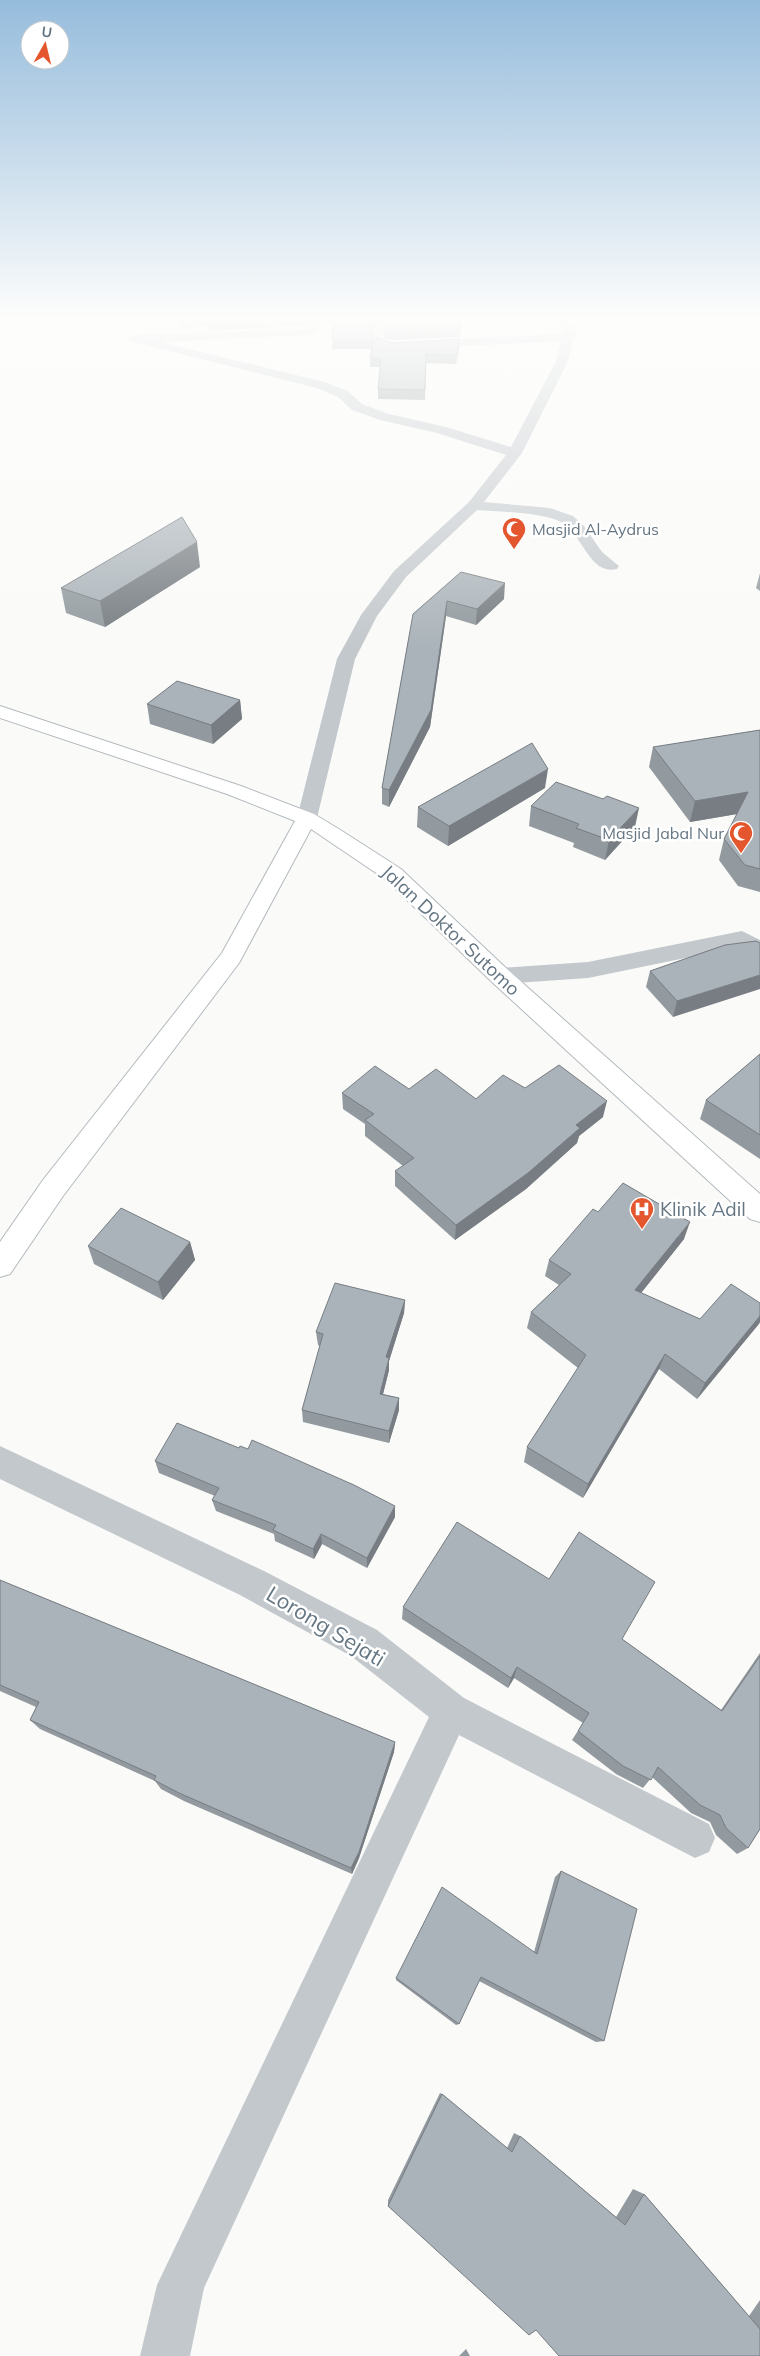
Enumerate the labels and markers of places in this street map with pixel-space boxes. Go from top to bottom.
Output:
mosque icon: Masjid Al-Aydrus [501,516,527,550]
place label: Masjid Al-Aydrus [532,519,659,539]
mosque icon: Masjid Jabal Nur [728,820,754,854]
place label: Masjid Jabal Nur [602,823,724,843]
hospital icon: Klinik Adil [629,1196,655,1230]
place label: Klinik Adil [660,1197,746,1221]

